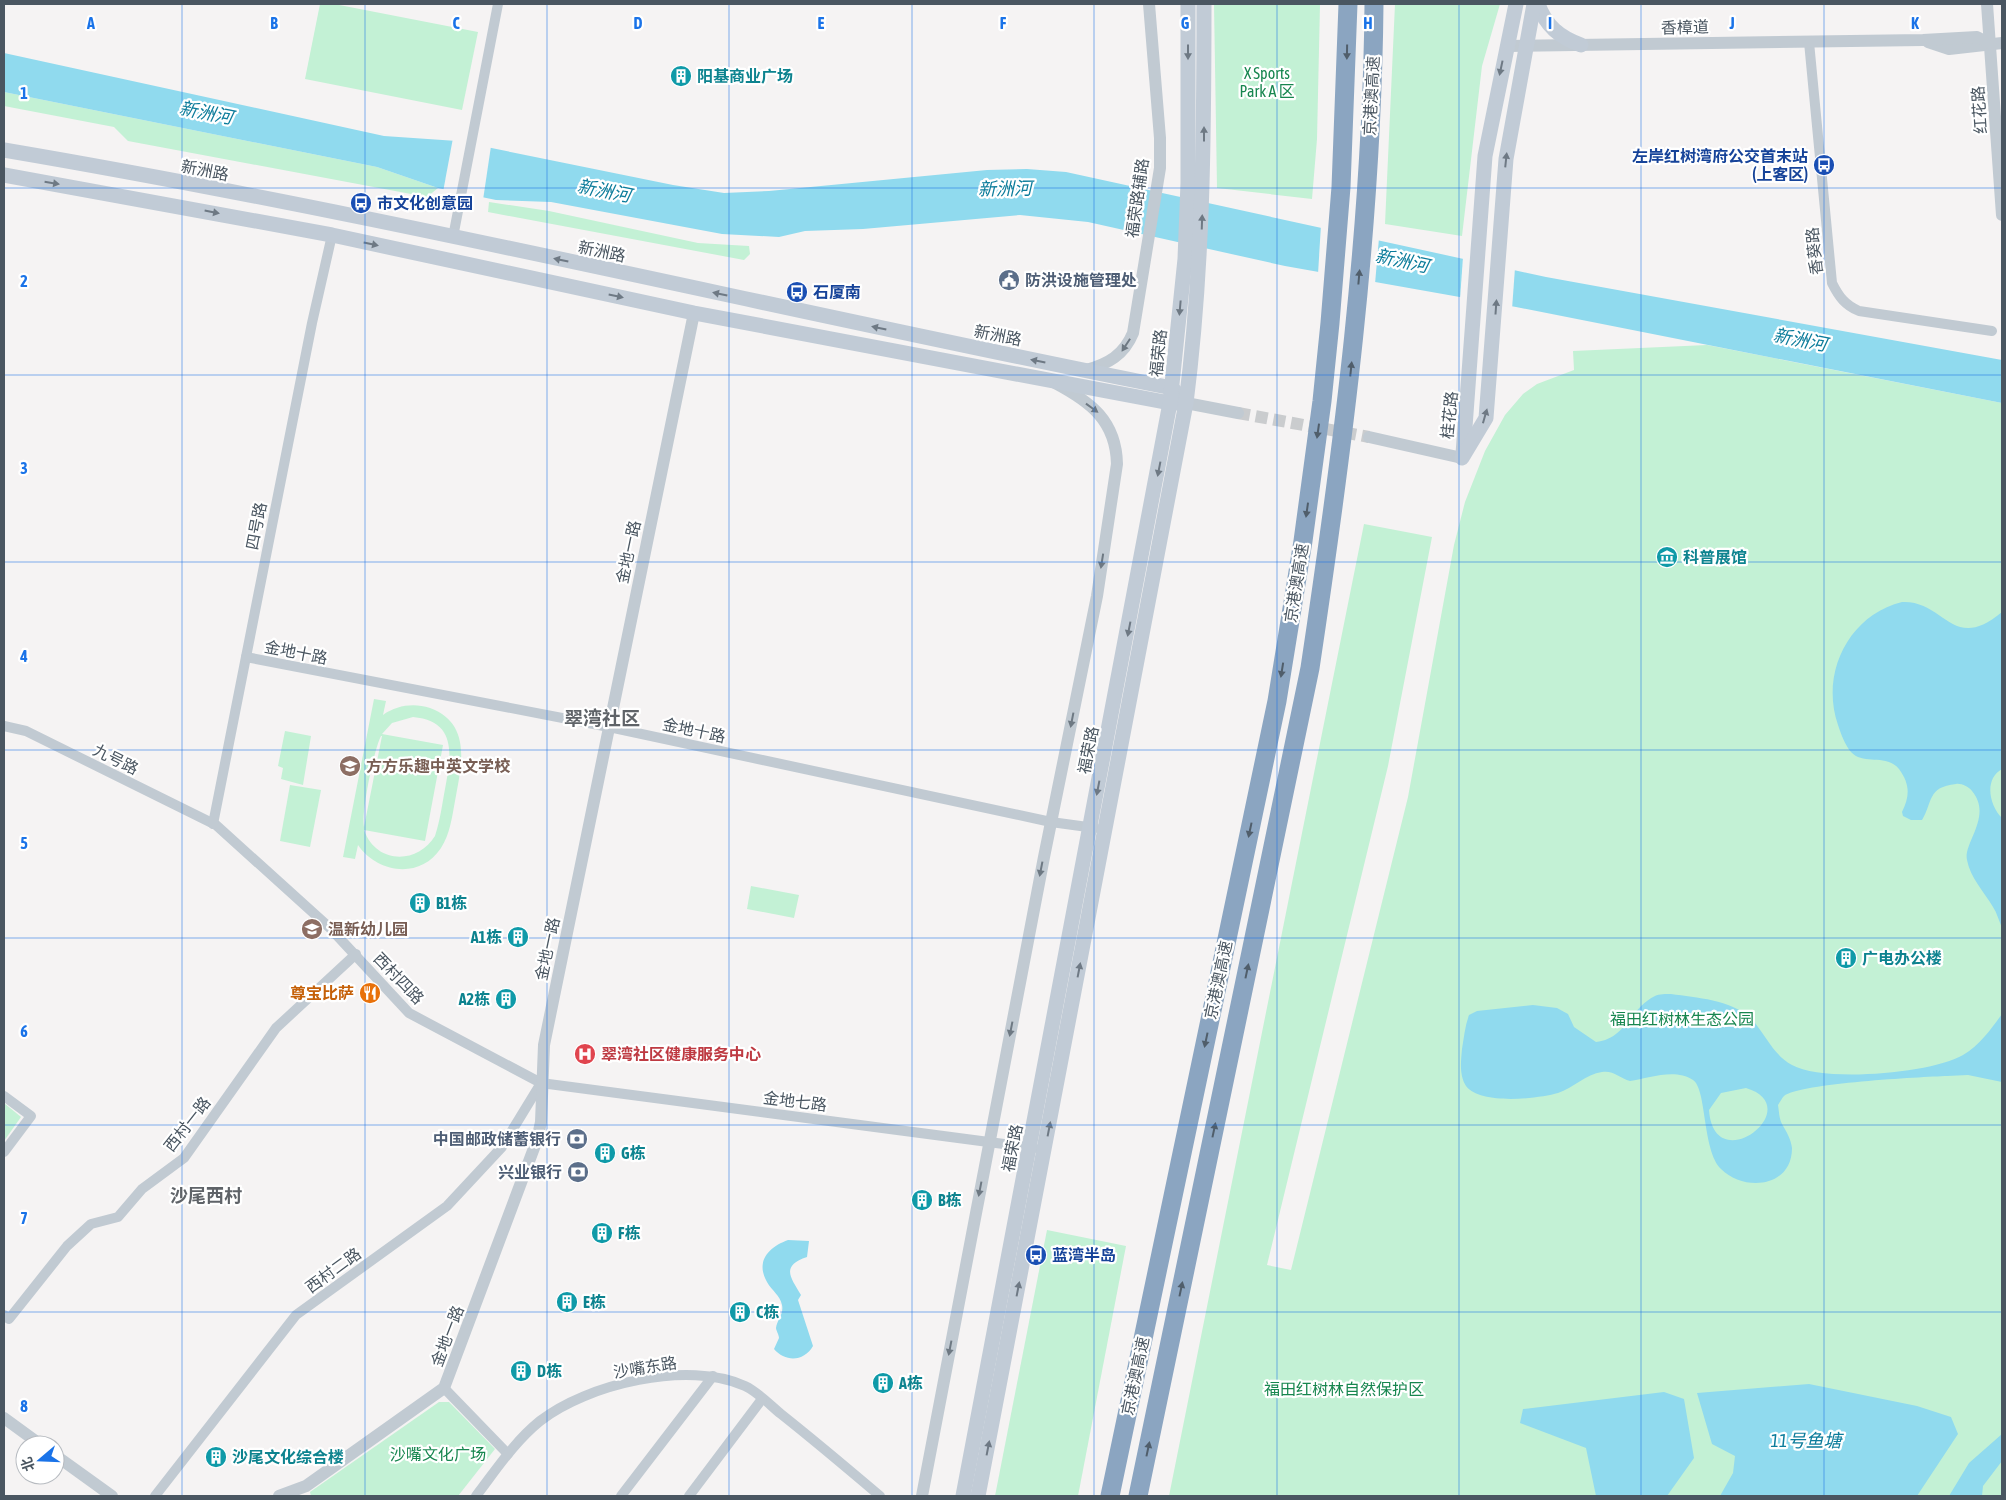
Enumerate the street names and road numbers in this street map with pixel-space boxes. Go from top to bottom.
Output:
street label: 香樟道 [1661,18,1709,36]
street label: 京港澳高速 [1360,56,1382,136]
street label: 红花路 [1968,85,1990,135]
street label: 新洲路 [180,157,230,183]
street label: 福荣路辅路 [1123,157,1151,239]
street label: 香葵路 [1803,226,1825,276]
street label: 新洲路 [577,237,627,265]
street label: 新洲路 [973,322,1023,348]
street label: 福荣路 [1147,328,1169,378]
street label: 桂花路 [1438,390,1460,440]
street label: 四号路 [243,501,269,551]
street label: 金地一路 [613,519,643,585]
street label: 京港澳高速 [1281,542,1311,624]
street label: 金地十路 [263,637,329,667]
street label: 金地十路 [661,715,727,745]
street label: 福荣路 [1075,725,1101,775]
street label: 九号路 [90,740,142,778]
street label: 金地一路 [532,916,562,982]
street label: 京港澳高速 [1201,939,1235,1021]
street label: 西村四路 [370,949,428,1007]
street label: 金地七路 [762,1088,828,1114]
street label: 西村一路 [160,1093,214,1155]
street label: 福荣路 [999,1123,1025,1173]
street label: 西村二路 [302,1244,364,1296]
street label: 金地一路 [427,1303,467,1369]
street label: 京港澳高速 [1118,1335,1152,1417]
street label: 沙嘴东路 [612,1353,678,1381]

